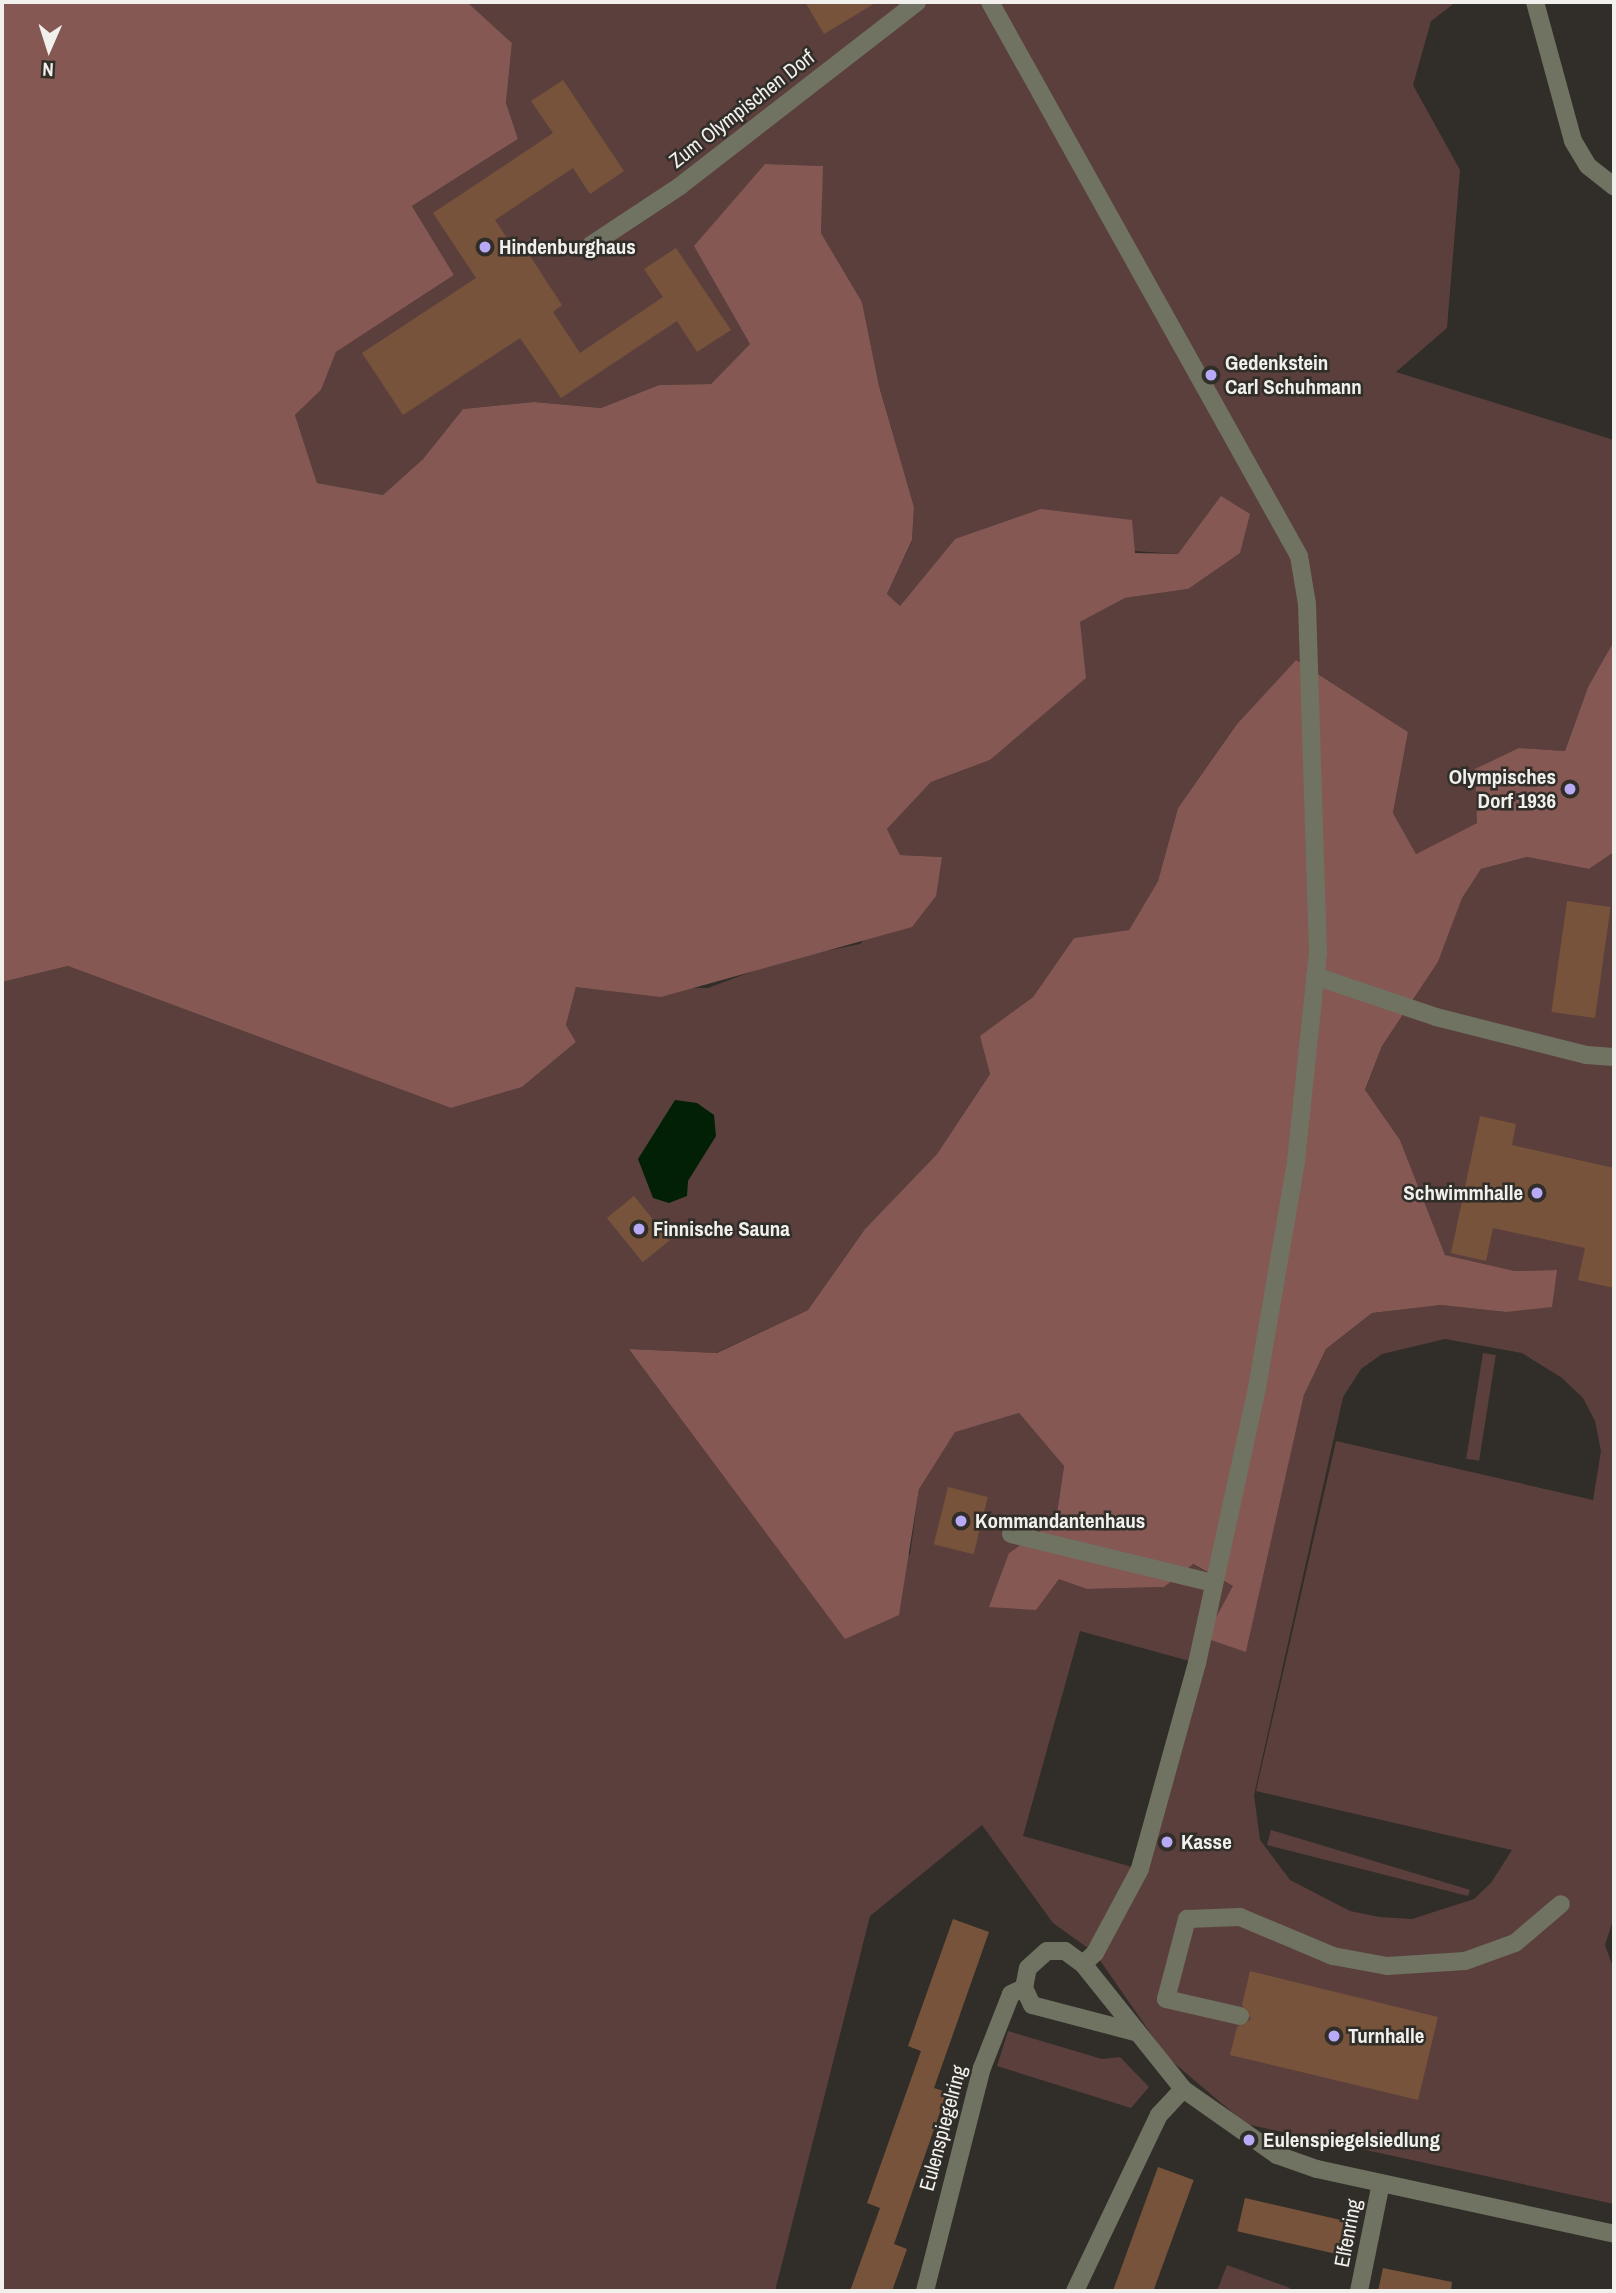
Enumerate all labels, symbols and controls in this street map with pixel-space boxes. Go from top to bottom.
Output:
north arrow [14,14,84,84]
street label: Zum Olympischen Dorf [664,45,820,173]
text: N [42,57,54,83]
place label: Hindenburghaus [499,234,636,260]
marker: Hindenburghaus [477,239,493,255]
place label: Gedenkstein Carl Schuhmann [1225,350,1362,400]
marker: Gedenkstein Carl Schuhmann [1203,367,1219,383]
place label: Olympisches Dorf 1936 [1449,764,1556,814]
marker: Olympisches Dorf 1936 [1562,781,1578,797]
place label: Schwimmhalle [1403,1180,1523,1206]
marker: Schwimmhalle [1529,1185,1545,1201]
place label: Finnische Sauna [653,1216,790,1242]
marker: Finnische Sauna [631,1221,647,1237]
place label: Kommandantenhaus [975,1508,1145,1534]
marker: Kommandantenhaus [953,1513,969,1529]
place label: Kasse [1181,1829,1232,1855]
marker: Kasse [1159,1834,1175,1850]
place label: Turnhalle [1348,2023,1424,2049]
marker: Turnhalle [1326,2028,1342,2044]
street label: Eulenspiegelring [914,2062,972,2194]
place label: Eulenspiegelsiedlung [1263,2127,1440,2153]
marker: Eulenspiegelsiedlung [1241,2132,1257,2148]
street label: Elfenring [1329,2197,1367,2269]

